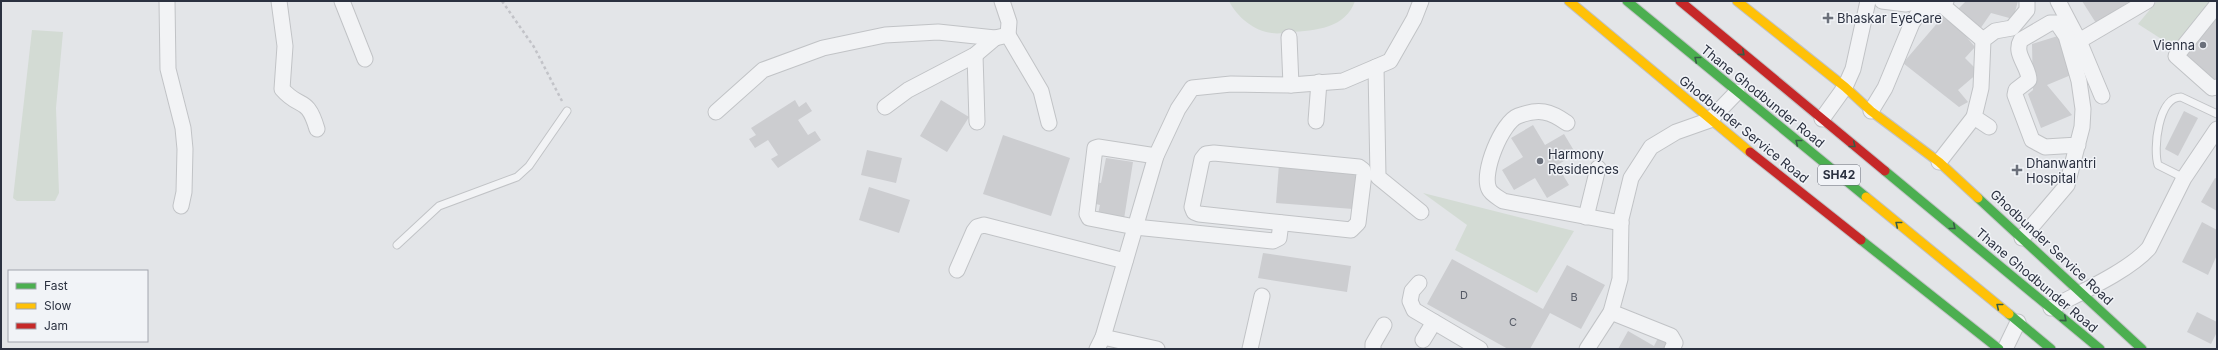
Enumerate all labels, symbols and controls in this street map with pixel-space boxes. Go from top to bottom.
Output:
place label: Bhaskar EyeCare [1837,10,1942,26]
marker: Bhaskar EyeCare [1822,12,1834,24]
place label: Vienna [2153,37,2195,53]
marker: Vienna [2198,40,2208,50]
street label: Thane Ghodbunder Road [1698,41,1828,151]
one-way arrow [1737,49,1745,56]
one-way arrow [1695,57,1702,64]
street label: Ghodbunder Service Road [1676,72,1812,186]
one-way arrow [1795,139,1802,146]
one-way arrow [1848,140,1856,147]
place label: Harmony Residences [1548,146,1619,177]
place label: Dhanwantri Hospital [2026,155,2096,186]
marker: Harmony Residences [1535,156,1545,166]
marker: Dhanwantri Hospital [2011,164,2023,176]
road number: SH42 [1818,165,1860,185]
street label: Ghodbunder Service Road [1987,186,2117,308]
one-way arrow [1896,222,1903,229]
one-way arrow [1949,223,1956,230]
street label: Thane Ghodbunder Road [1973,224,2101,336]
legend [8,270,148,342]
text: Fast [44,278,68,293]
house number: D [1460,288,1468,302]
house number: B [1570,290,1578,304]
text: Slow [44,298,72,313]
one-way arrow [1996,304,2003,311]
one-way arrow [2060,314,2067,321]
house number: C [1509,315,1517,329]
text: Jam [44,318,68,333]

